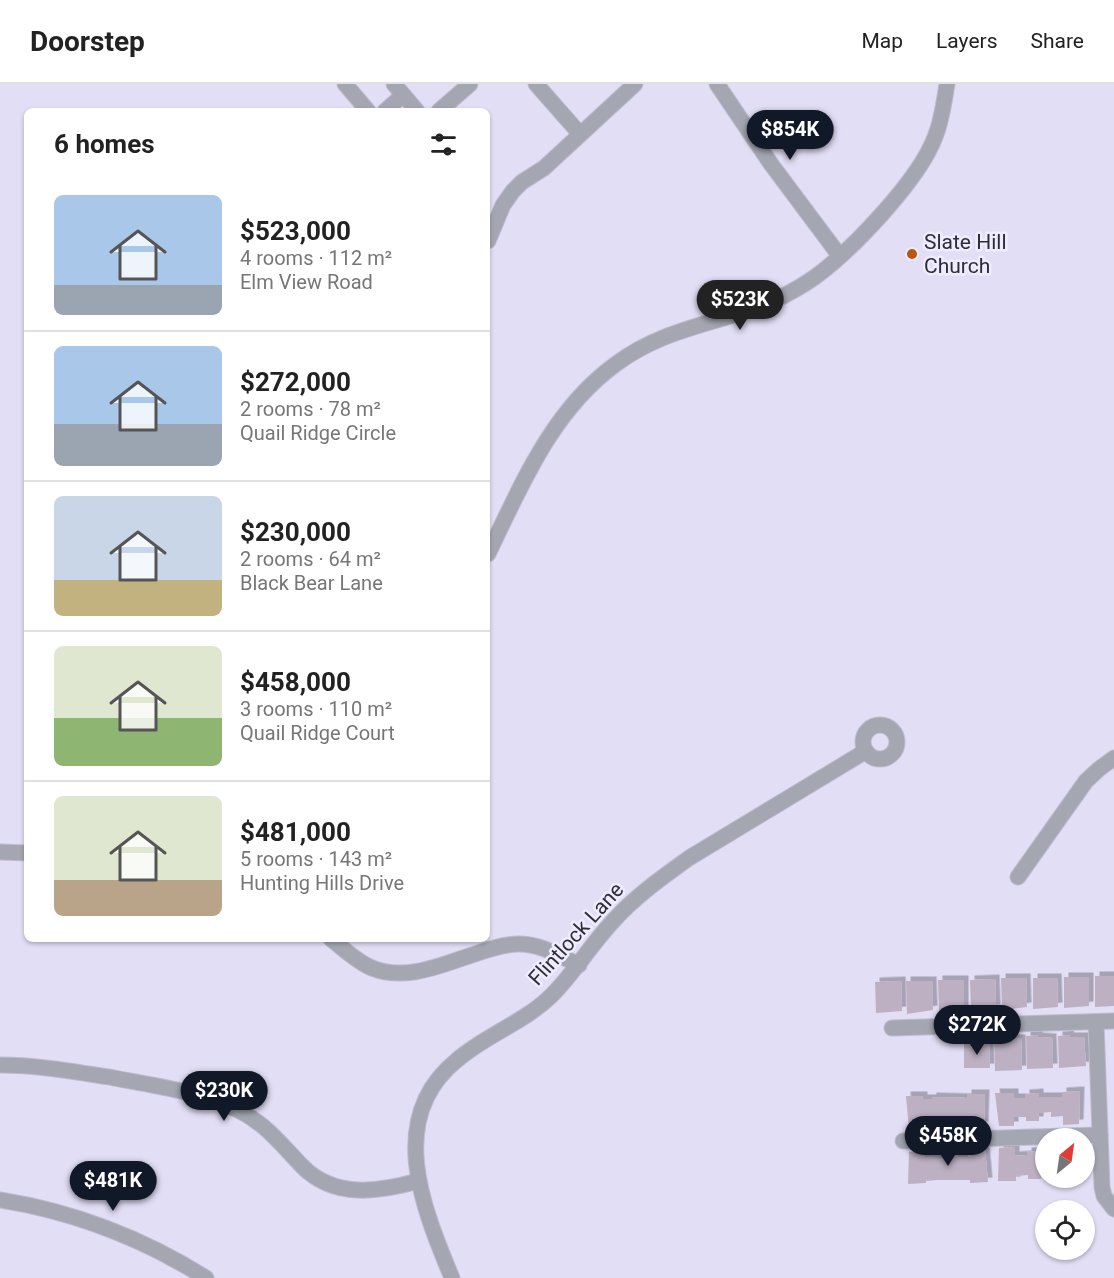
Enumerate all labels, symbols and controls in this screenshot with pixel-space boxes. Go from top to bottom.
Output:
text: Doorstep [30,25,145,58]
text: Map [861,29,903,53]
text: Layers [936,29,997,53]
text: Share [1030,29,1084,53]
pin: $854K [748,110,832,161]
text: $854K [761,117,819,141]
icon: filters [427,128,460,161]
text: 6 homes [54,129,155,159]
text: $523,000 [240,216,351,246]
icon: home [102,219,174,291]
place label: Slate Hill Church [924,230,1007,278]
text: 4 rooms · 112 m² [240,246,392,270]
marker: Slate Hill Church [905,247,919,261]
text: Elm View Road [240,270,373,294]
pin: $523K [698,280,782,331]
text: $523K [711,287,769,311]
text: $272,000 [240,367,351,397]
icon: home [102,370,174,442]
text: 2 rooms · 78 m² [240,397,381,421]
text: Quail Ridge Circle [240,421,396,445]
text: $230,000 [240,517,351,547]
icon: home [102,520,174,592]
text: 2 rooms · 64 m² [240,547,381,571]
text: Black Bear Lane [240,571,383,595]
text: $458,000 [240,667,351,697]
icon: home [102,670,174,742]
text: 3 rooms · 110 m² [240,697,392,721]
text: Quail Ridge Court [240,721,395,745]
text: $481,000 [240,817,351,847]
icon: home [102,820,174,892]
text: 5 rooms · 143 m² [240,847,392,871]
text: Hunting Hills Drive [240,871,404,895]
street label: Flintlock Lane [524,878,628,990]
pin: $272K [935,1005,1019,1056]
text: $272K [948,1012,1006,1036]
pin: $230K [182,1071,266,1122]
text: $230K [195,1078,253,1102]
pin: $458K [906,1116,990,1167]
text: $458K [919,1123,977,1147]
north arrow [1035,1128,1095,1188]
map controls [1035,1128,1095,1260]
pin: $481K [71,1161,155,1212]
text: $481K [84,1168,142,1192]
button: locate [1035,1200,1095,1260]

